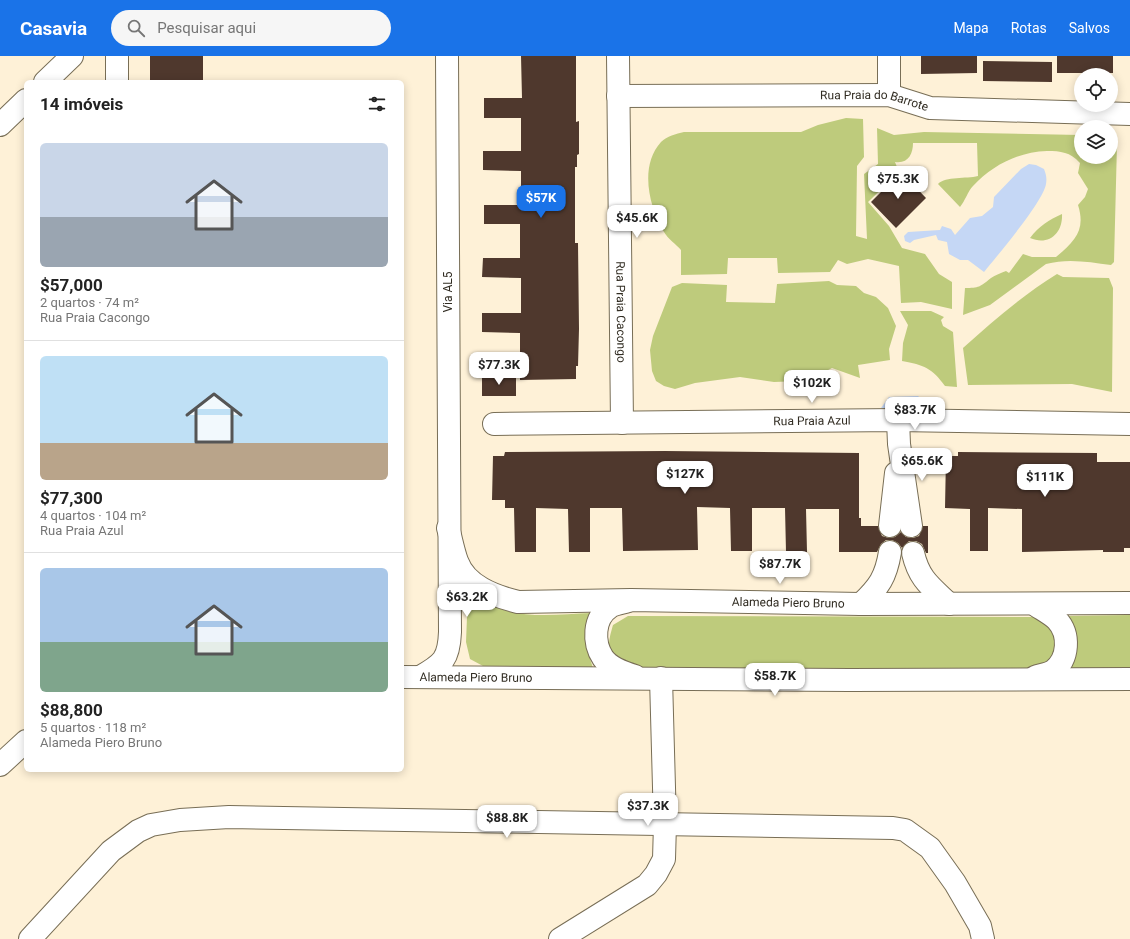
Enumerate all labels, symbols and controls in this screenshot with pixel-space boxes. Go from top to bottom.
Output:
search box [111,10,391,46]
text: Casavia [20,17,87,40]
icon: search [125,17,147,39]
text: Pesquisar aqui [157,19,256,37]
text: Mapa [953,20,989,36]
text: Rotas [1011,20,1047,36]
text: Salvos [1069,20,1110,36]
map controls [1074,68,1118,164]
button: locate [1074,68,1118,112]
street label: Rua Praia do Barrote [820,88,930,114]
icon: filters [366,93,388,115]
text: 14 imóveis [40,94,123,114]
button: layers [1074,120,1118,164]
pin: $75.3K [865,166,931,200]
icon: home [178,169,250,241]
text: $75.3K [877,171,919,186]
pin: $57K [517,185,565,219]
text: $57K [526,190,556,205]
pin: $45.6K [604,205,670,239]
text: $45.6K [616,210,658,225]
street label: Rua Praia Cacongo [613,261,628,363]
street label: Via AL5 [441,271,455,313]
text: $57,000 [40,275,103,295]
text: 2 quartos · 74 m² [40,295,139,310]
text: Rua Praia Cacongo [40,310,150,325]
pin: $77.3K [466,352,532,386]
text: $77.3K [478,357,520,372]
pin: $102K [784,370,840,404]
text: $102K [793,375,831,390]
icon: home [178,382,250,454]
pin: $83.7K [882,397,948,431]
text: $83.7K [894,402,936,417]
street label: Rua Praia Azul [773,413,851,428]
pin: $65.6K [889,448,955,482]
text: $65.6K [901,453,943,468]
pin: $127K [657,461,713,495]
pin: $111K [1017,464,1073,498]
text: $127K [666,466,704,481]
text: $111K [1026,469,1064,484]
text: $77,300 [40,488,103,508]
text: 4 quartos · 104 m² [40,508,146,523]
text: Rua Praia Azul [40,523,124,538]
pin: $87.7K [747,551,813,585]
text: $87.7K [759,556,801,571]
pin: $63.2K [434,584,500,618]
text: $63.2K [446,589,488,604]
icon: home [178,594,250,666]
street label: Alameda Piero Bruno [732,595,845,611]
pin: $58.7K [742,663,808,697]
text: $58.7K [754,668,796,683]
street label: Alameda Piero Bruno [420,670,533,685]
text: $88,800 [40,700,103,720]
text: 5 quartos · 118 m² [40,720,146,735]
text: Alameda Piero Bruno [40,735,162,750]
pin: $37.3K [615,793,681,827]
text: $37.3K [627,798,669,813]
pin: $88.8K [474,805,540,839]
text: $88.8K [486,810,528,825]

